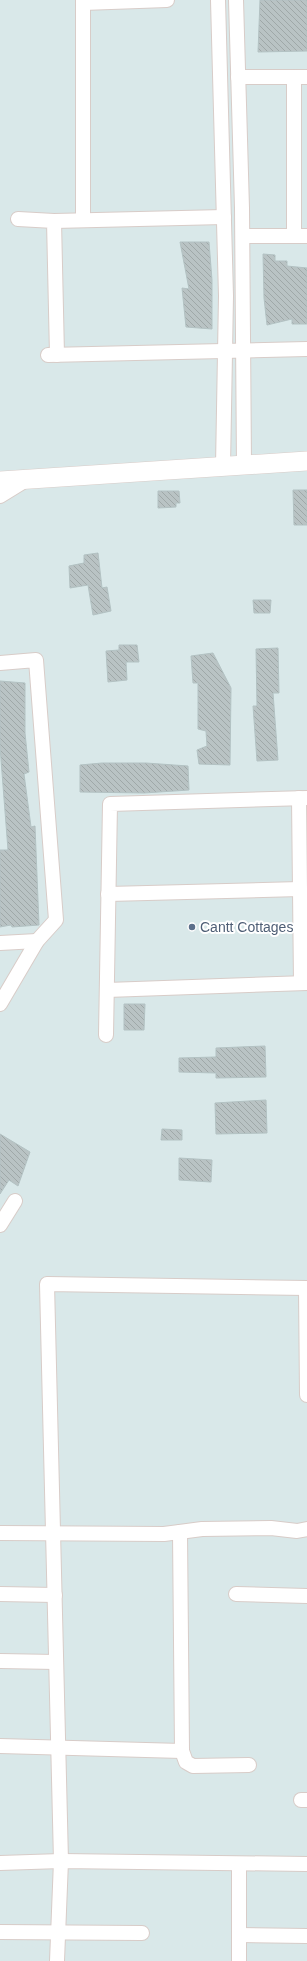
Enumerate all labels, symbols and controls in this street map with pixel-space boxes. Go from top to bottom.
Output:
place label: Cantt Cottages [200,919,293,935]
marker: Cantt Cottages [187,922,197,932]

